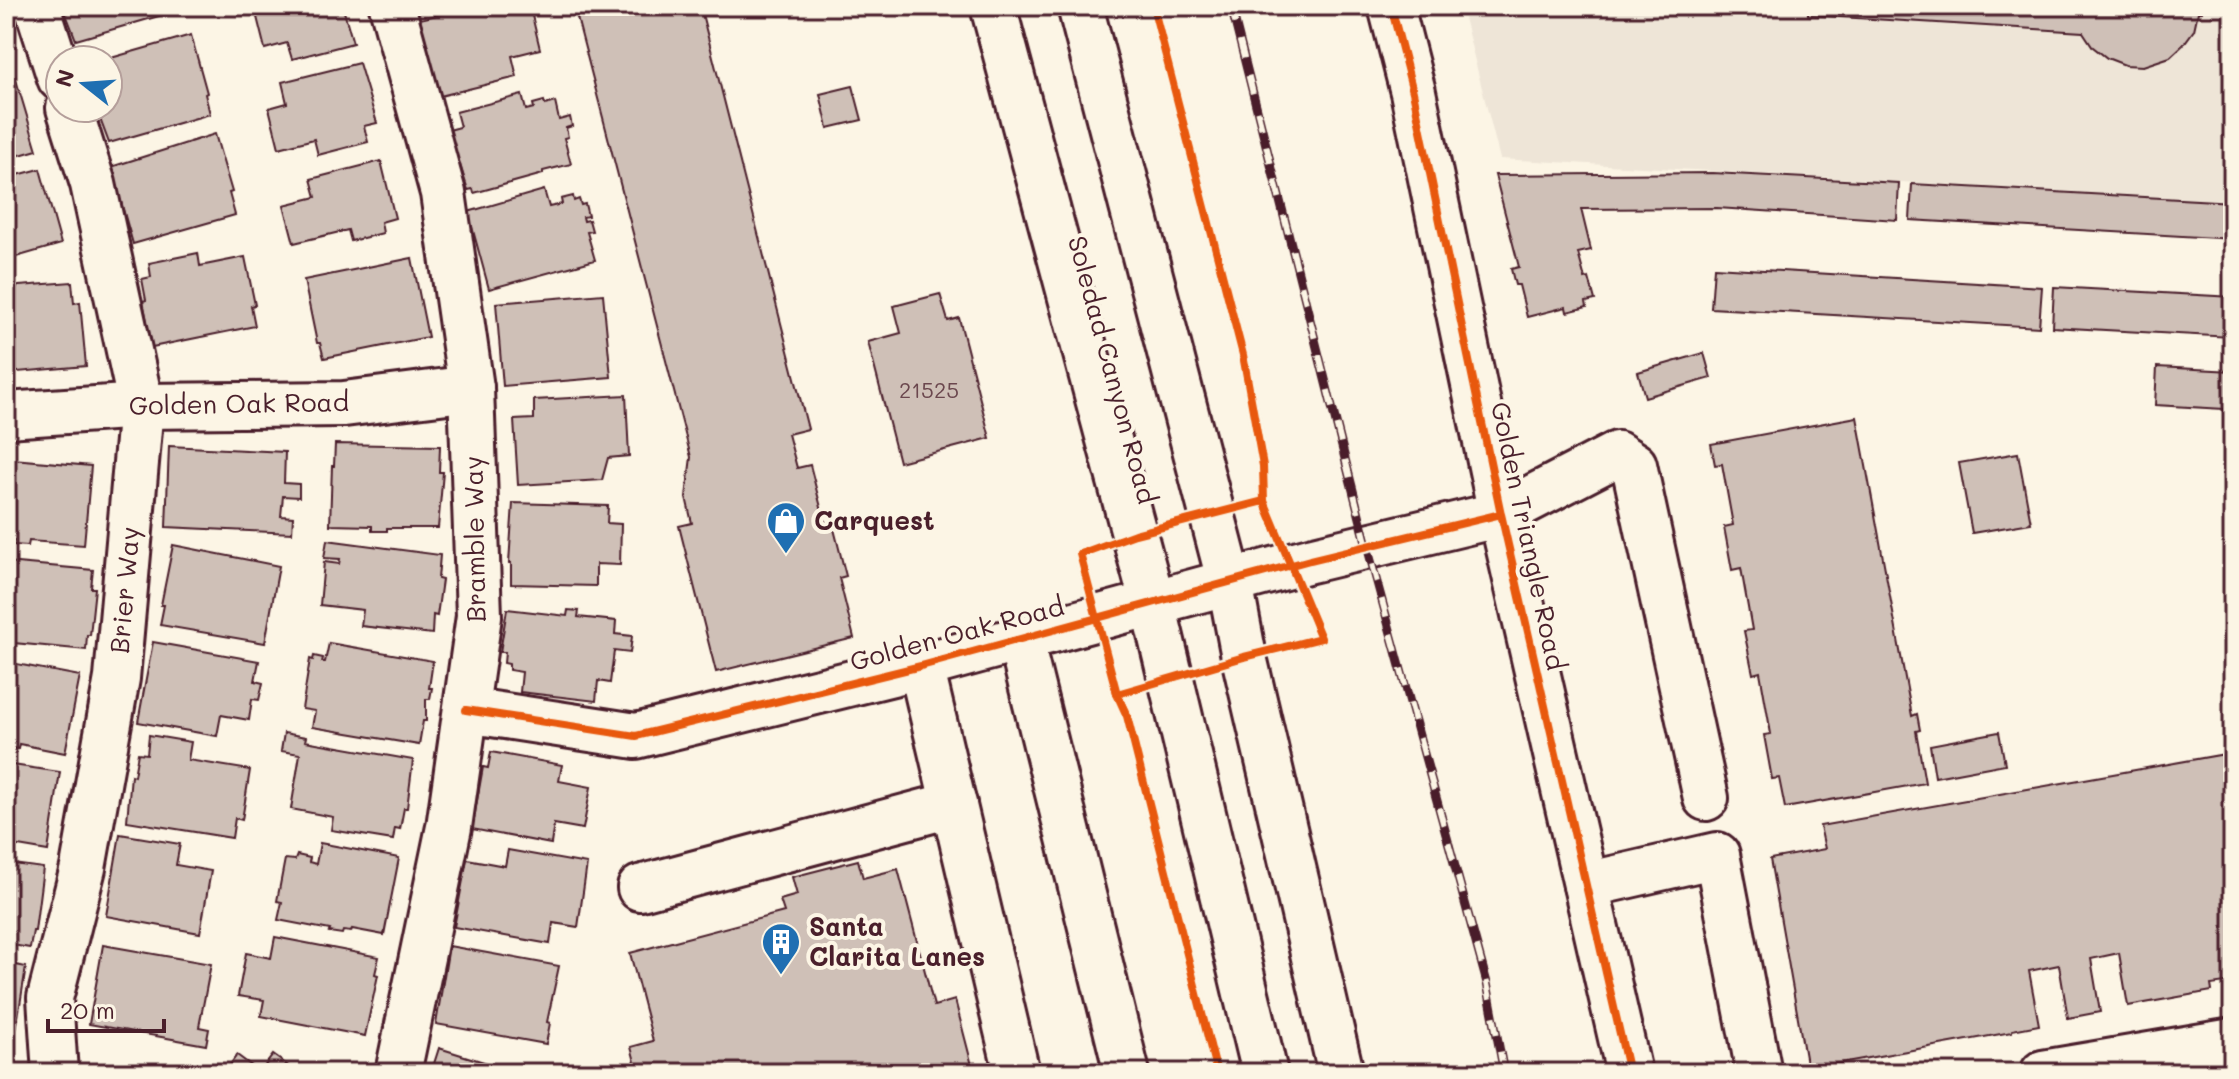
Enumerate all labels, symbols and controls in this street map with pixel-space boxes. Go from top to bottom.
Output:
north arrow [44,44,124,124]
text: N [48,66,81,90]
street label: Soledad Canyon Road [1061,232,1165,507]
house number: 21525 [899,375,959,404]
street label: Golden Oak Road [129,384,349,422]
street label: Golden Triangle Road [1484,399,1574,673]
street label: Bramble Way [456,456,492,622]
shop icon: Carquest [765,500,807,555]
place label: Carquest [814,503,935,537]
street label: Brier Way [102,525,146,655]
street label: Golden Oak Road [846,588,1067,678]
place label: Santa Clarita Lanes [809,909,985,973]
building icon: Santa Clarita Lanes [760,921,802,976]
scale bar [48,983,164,1033]
text: 20 m [60,994,115,1025]

